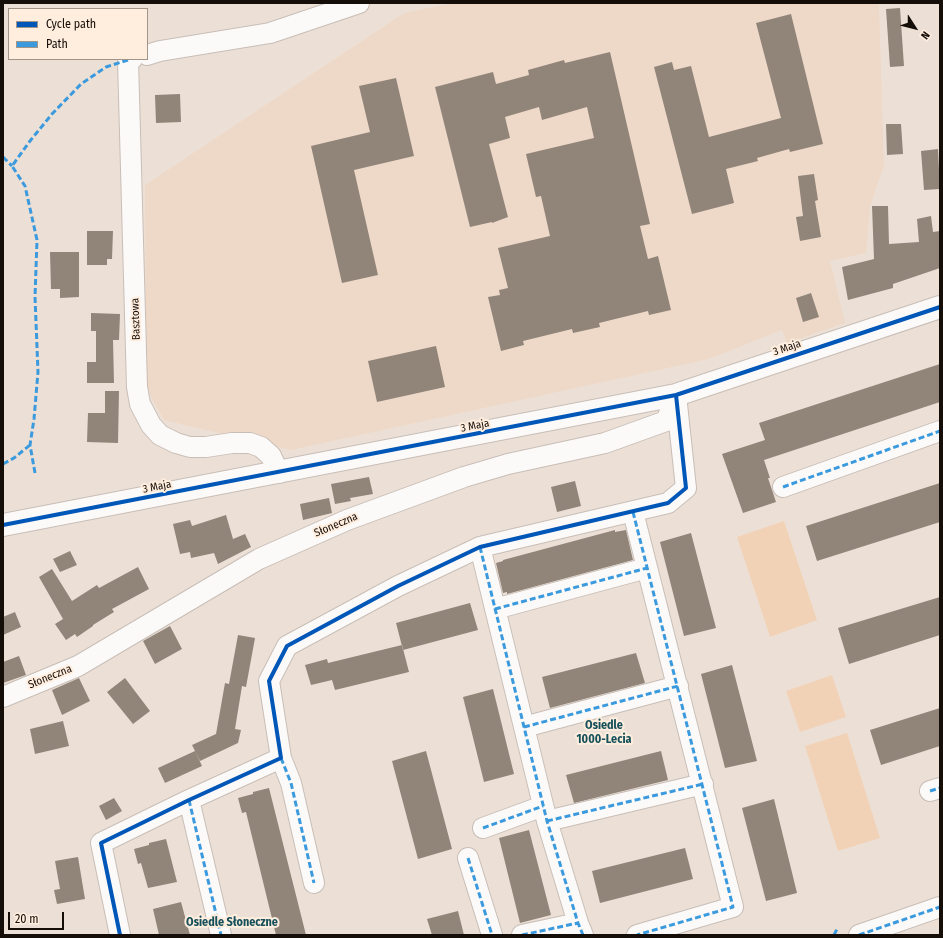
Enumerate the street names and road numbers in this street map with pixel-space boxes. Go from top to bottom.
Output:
street label: Basztowa [129,298,143,340]
street label: 3 Maja [771,337,803,359]
street label: 3 Maja [460,417,490,435]
street label: 3 Maja [142,478,172,496]
street label: Słoneczna [312,510,360,540]
street label: Słoneczna [26,662,74,692]

